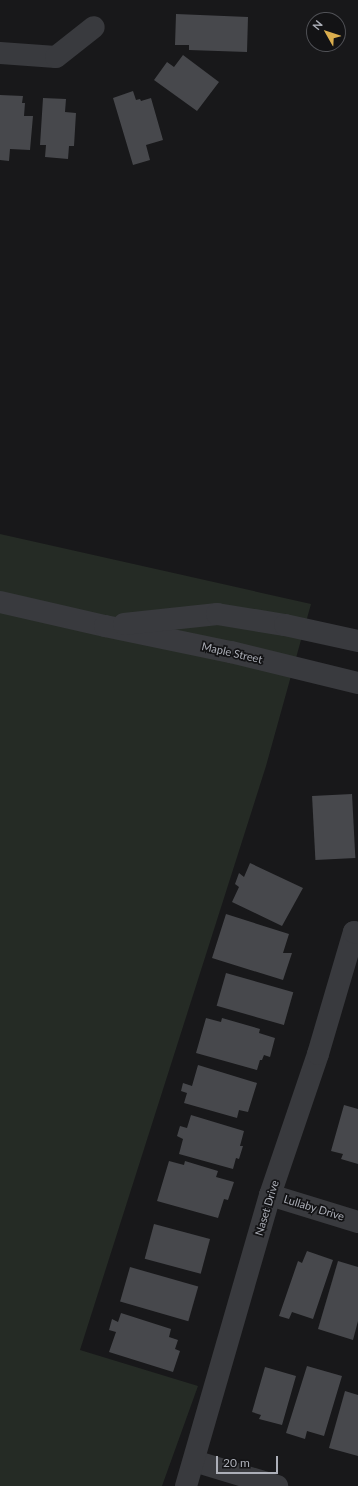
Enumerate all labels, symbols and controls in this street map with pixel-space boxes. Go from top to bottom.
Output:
north arrow [306,12,346,52]
text: N [309,17,325,32]
street label: Maple Street [200,640,264,666]
street label: Naset Drive [252,1179,282,1237]
street label: Lullaby Drive [282,1193,346,1223]
scale bar [218,1448,280,1474]
text: 20 m [223,1455,250,1470]

